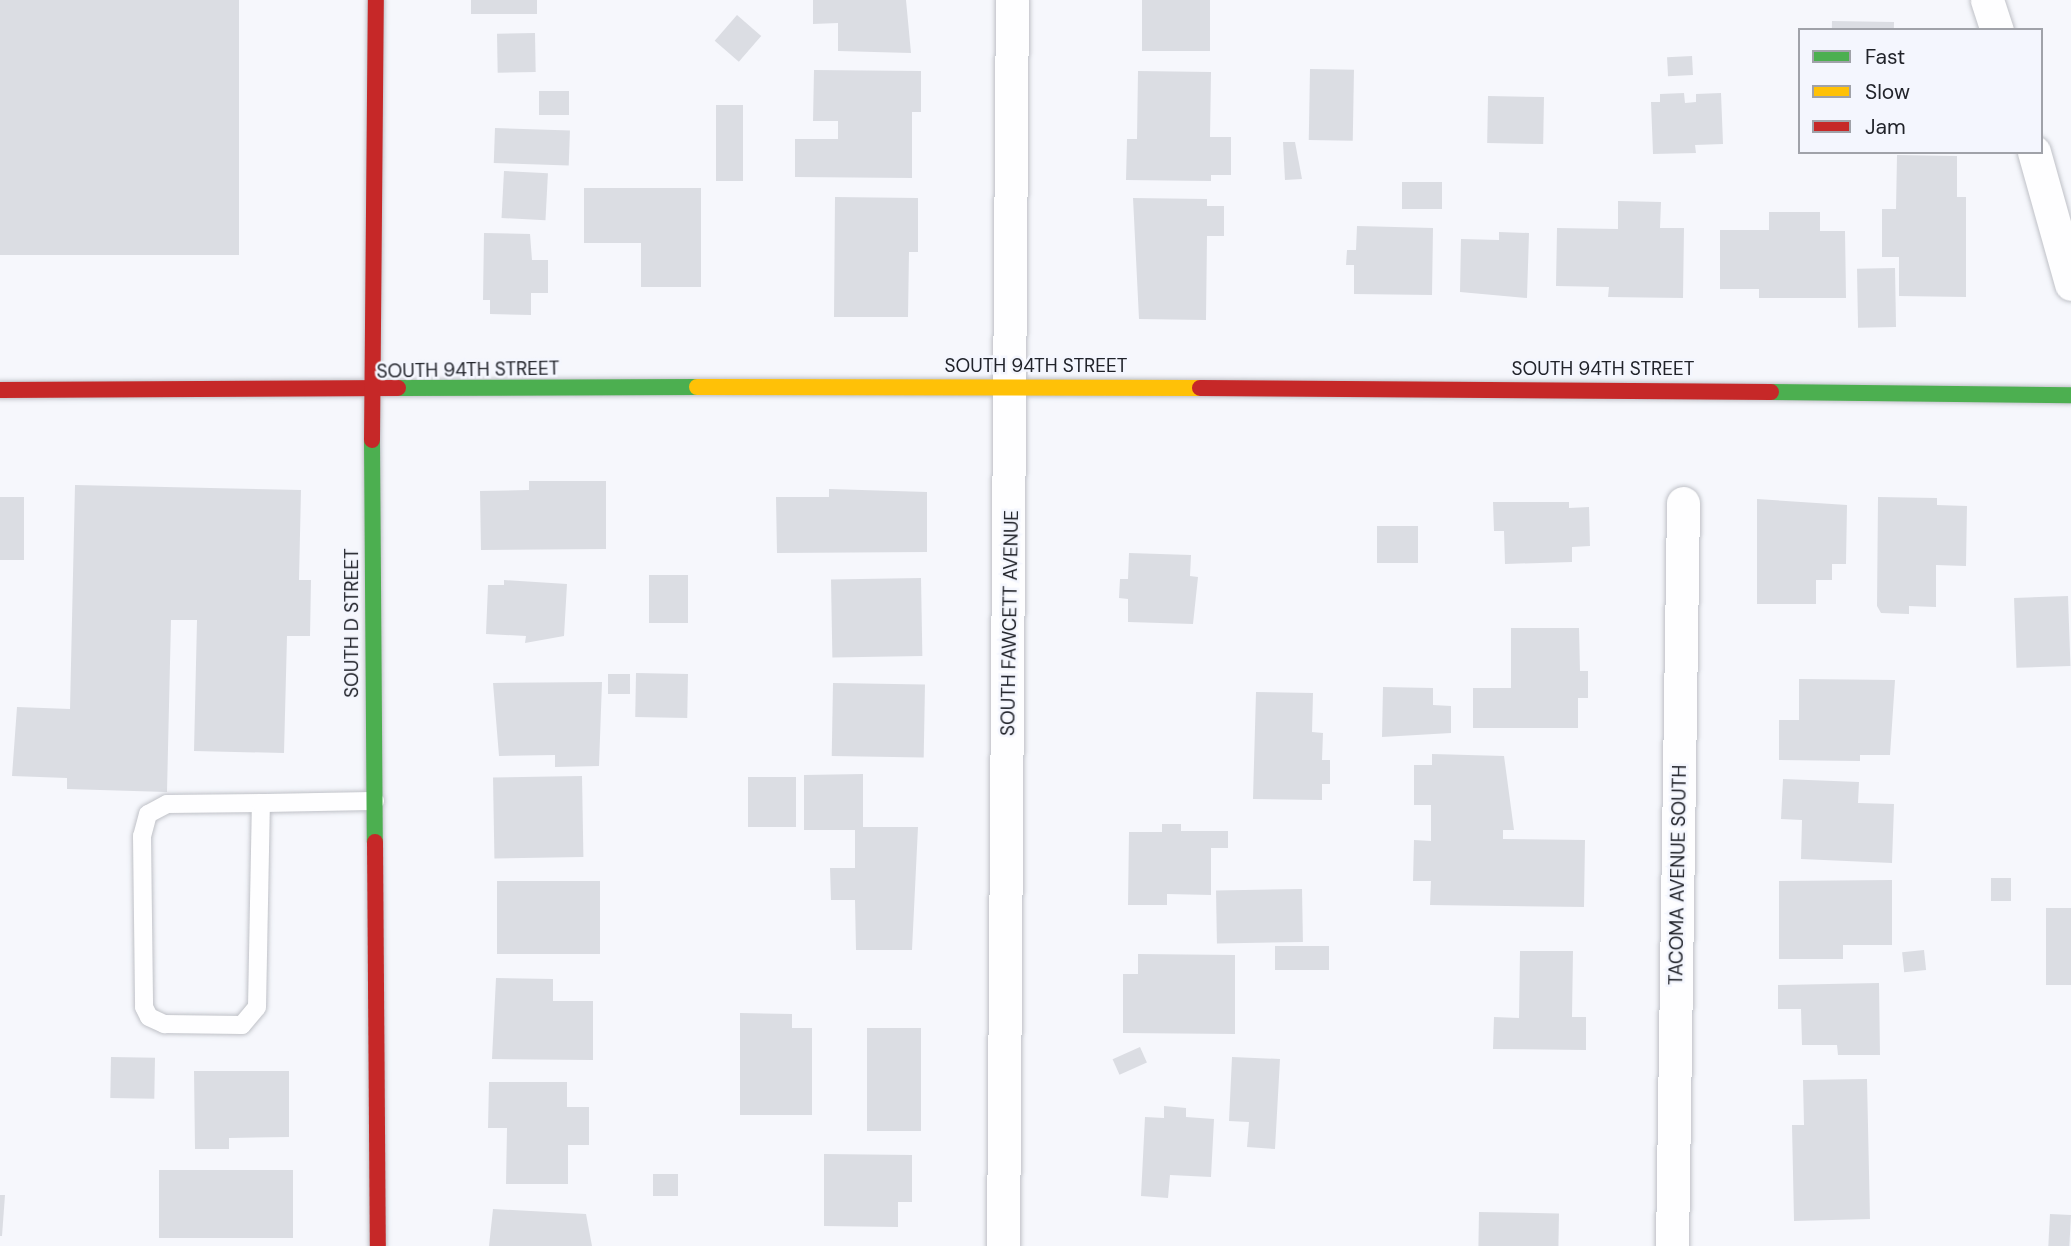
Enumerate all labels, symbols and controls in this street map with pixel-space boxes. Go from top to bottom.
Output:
legend [1798,28,2043,154]
text: Fast [1865,43,1905,71]
text: Slow [1865,78,1910,106]
text: Jam [1865,113,1906,141]
street label: SOUTH 94TH STREET [945,355,1127,377]
street label: SOUTH 94TH STREET [376,357,560,383]
street label: SOUTH 94TH STREET [1512,358,1694,380]
street label: SOUTH FAWCETT AVENUE [997,510,1023,736]
street label: SOUTH D STREET [341,548,363,698]
street label: TACOMA AVENUE SOUTH [1665,765,1691,985]

